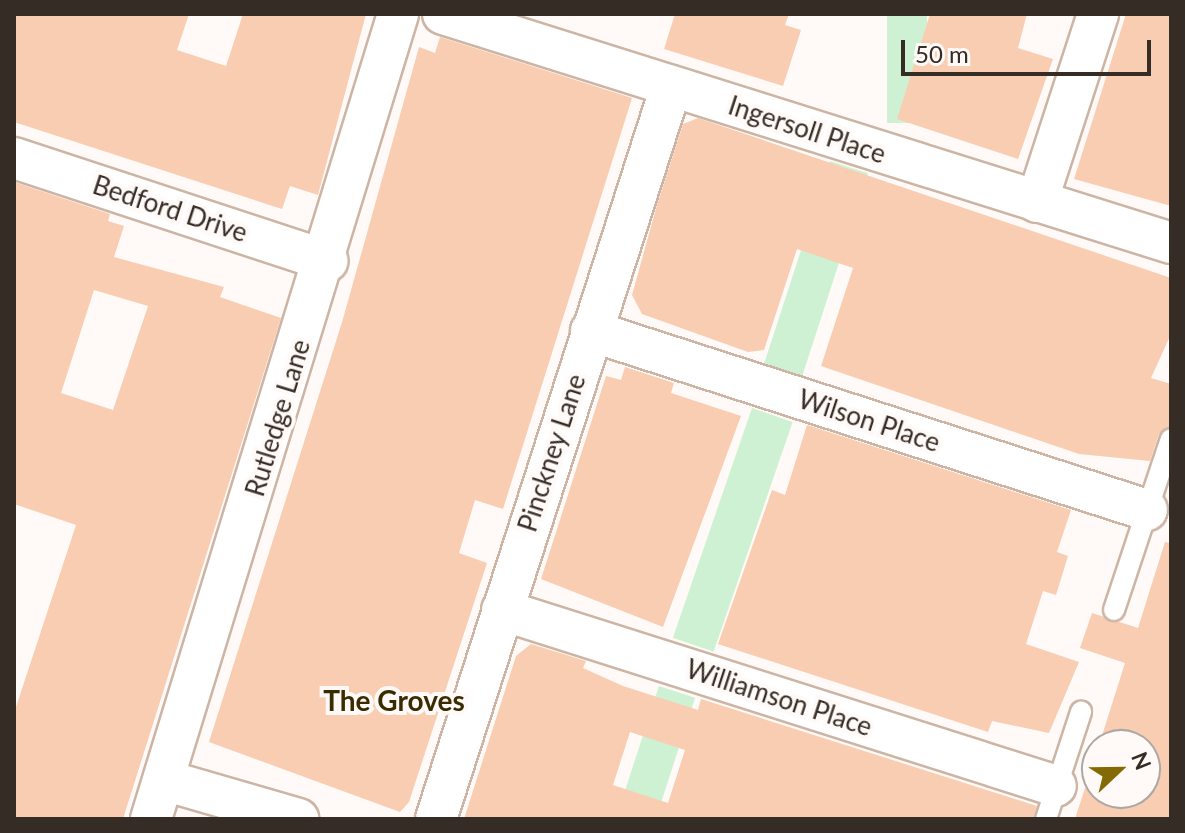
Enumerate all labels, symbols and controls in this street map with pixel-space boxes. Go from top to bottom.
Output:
scale bar [905,24,1155,74]
text: 50 m [915,39,969,68]
street label: Ingersoll Place [724,90,890,170]
street label: Bedford Drive [89,169,251,249]
street label: Rutledge Lane [239,336,317,500]
street label: Pinckney Lane [512,370,592,536]
street label: Wilson Place [794,383,944,459]
street label: Williamson Place [682,653,876,743]
district label: The Groves [323,683,465,717]
north arrow [1081,729,1161,809]
text: N [1126,748,1158,773]

